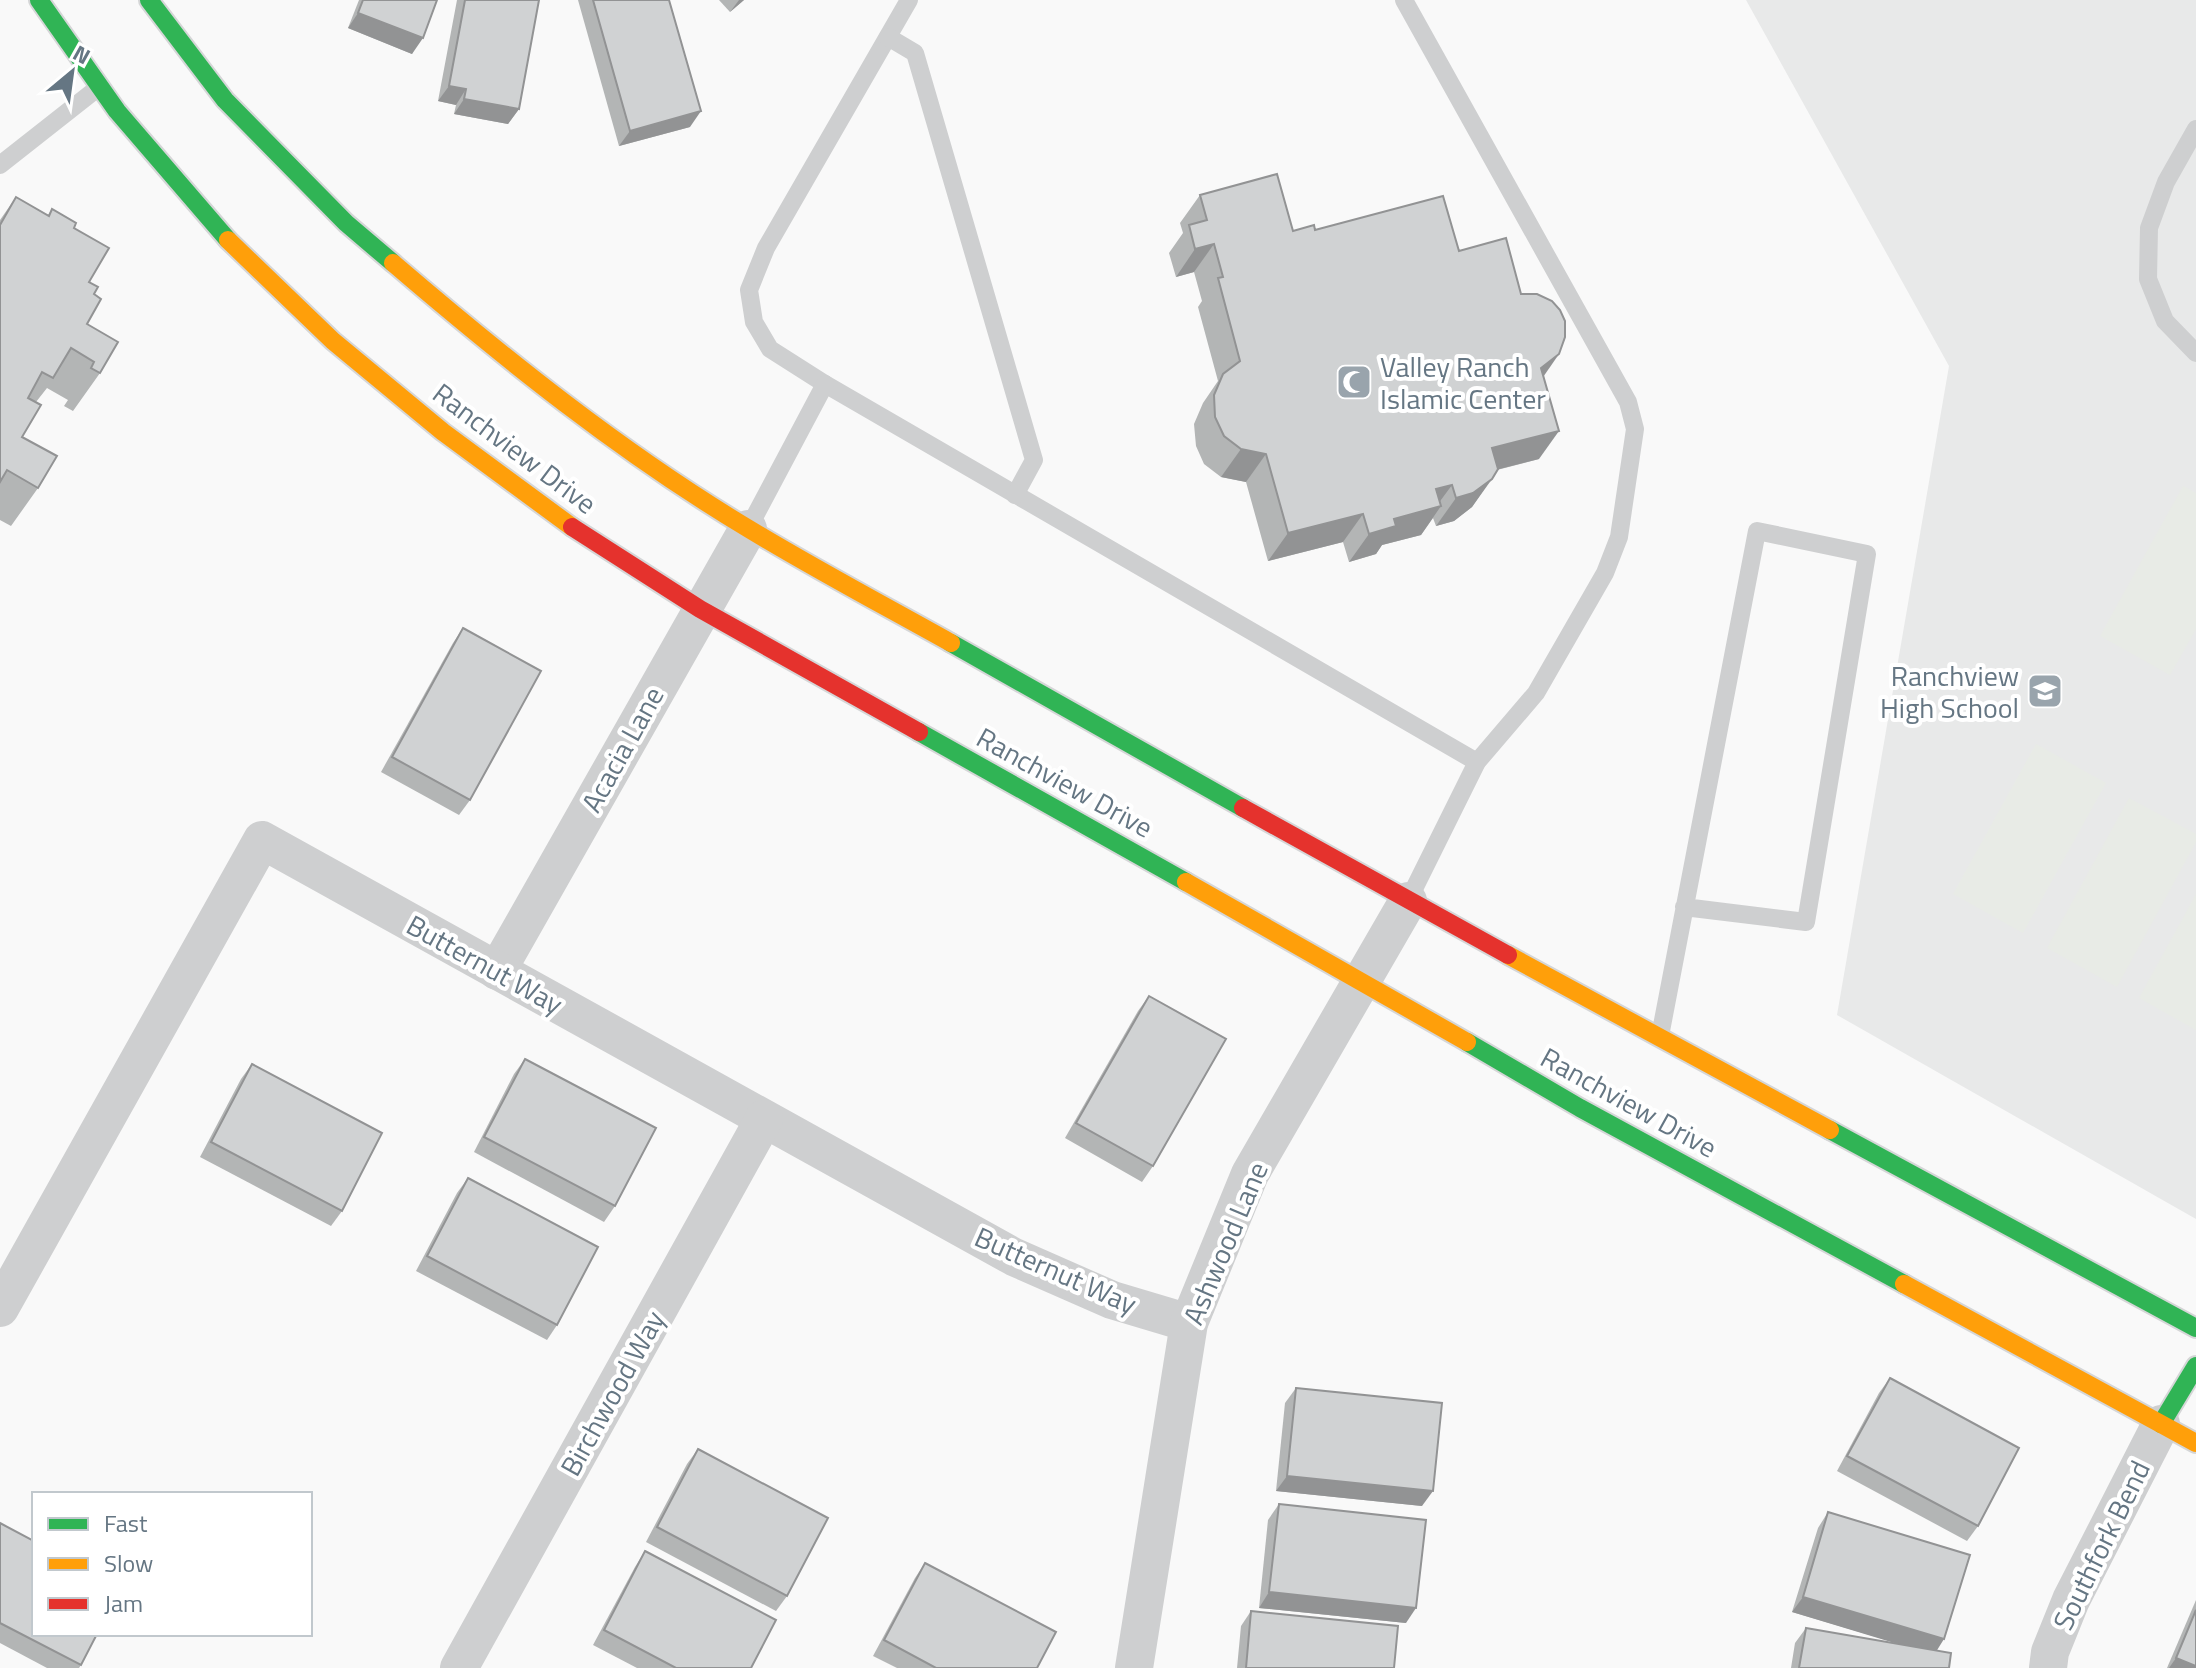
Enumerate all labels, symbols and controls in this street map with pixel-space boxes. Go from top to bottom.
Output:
north arrow [32,32,112,112]
text: N [67,36,97,73]
place label: Valley Ranch Islamic Center [1380,345,1546,420]
mosque icon: Valley Ranch Islamic Center [1335,363,1373,401]
street label: Ranchview Drive [424,372,606,524]
place label: Ranchview High School [1880,654,2019,729]
school or university icon: Ranchview High School [2026,672,2064,710]
street label: Acacia Lane [570,678,674,820]
street label: Ranchview Drive [969,716,1161,848]
street label: Butternut Way [399,903,571,1025]
street label: Ranchview Drive [1533,1036,1725,1168]
street label: Ashwood Lane [1171,1155,1279,1331]
street label: Butternut Way [968,1215,1144,1325]
street label: Birchwood Way [549,1302,675,1484]
street label: Southfork Bend [2041,1453,2161,1637]
legend [32,1492,312,1636]
text: Fast [104,1505,148,1541]
text: Slow [104,1545,153,1581]
text: Jam [104,1585,143,1621]

